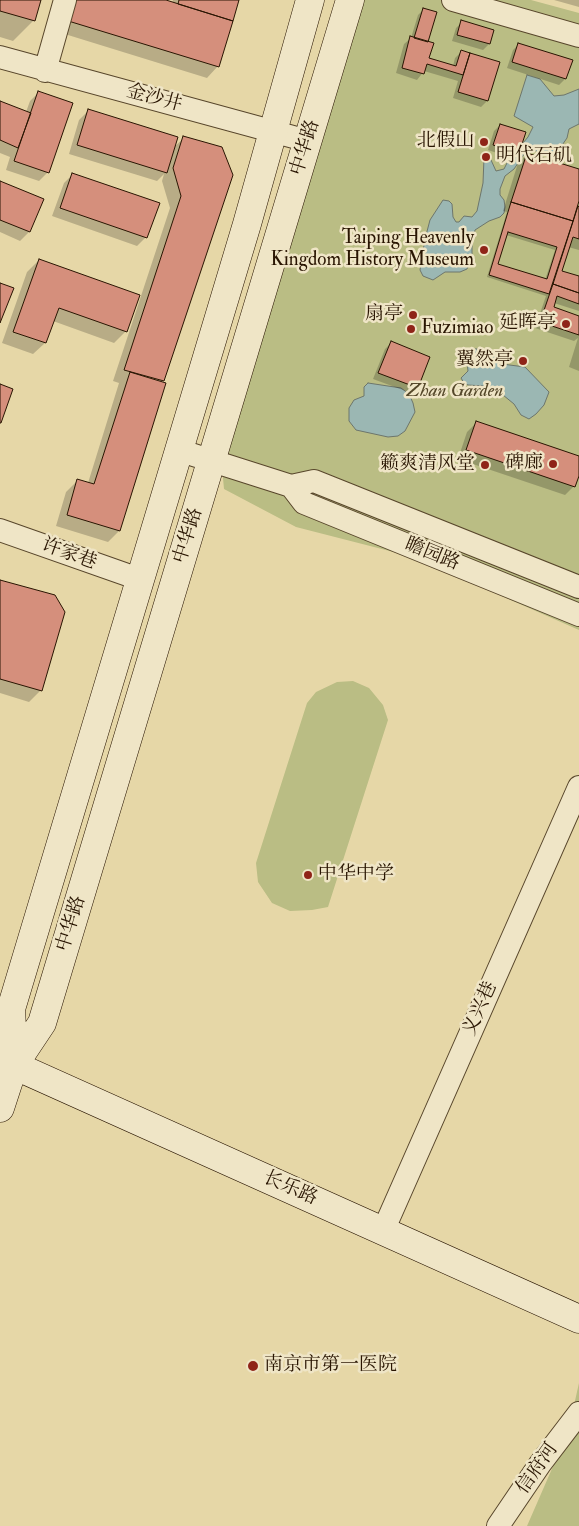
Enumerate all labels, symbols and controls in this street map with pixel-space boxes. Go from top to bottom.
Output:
street label: 金沙井 [124,81,184,117]
street label: 中华路 [287,117,325,179]
place label: 北假山 [417,131,474,153]
marker: 北假山 [478,136,490,148]
place label: 明代石矶 [496,146,572,168]
marker: 明代石矶 [480,151,492,163]
place label: Taiping Heavenly Kingdom History Museum [271,228,474,272]
marker: Taiping Heavenly Kingdom History Museum [478,244,490,256]
place label: 扇亭 [365,304,403,326]
marker: 扇亭 [407,309,419,321]
place label: 延晖亭 [499,313,556,335]
place label: Fuzimiao [421,318,493,340]
marker: 延晖亭 [560,318,572,330]
marker: Fuzimiao [405,323,417,335]
place label: 翼然亭 [456,350,513,372]
marker: 翼然亭 [517,355,529,367]
park label: Zhan Garden [407,381,503,403]
place label: 碑廊 [505,453,543,475]
place label: 籁爽清风堂 [380,454,475,476]
marker: 碑廊 [547,458,559,470]
marker: 籁爽清风堂 [479,459,491,471]
street label: 中华路 [170,505,208,567]
street label: 瞻园路 [401,534,463,576]
street label: 许家巷 [38,535,100,575]
place label: 中华中学 [318,864,394,886]
marker: 中华中学 [302,869,314,881]
street label: 中华路 [53,893,91,955]
street label: 义兴巷 [459,978,503,1040]
street label: 长乐路 [259,1167,321,1211]
place label: 南京市第一医院 [264,1355,397,1377]
marker: 南京市第一医院 [246,1359,260,1373]
street label: 信府河 [512,1439,564,1499]

